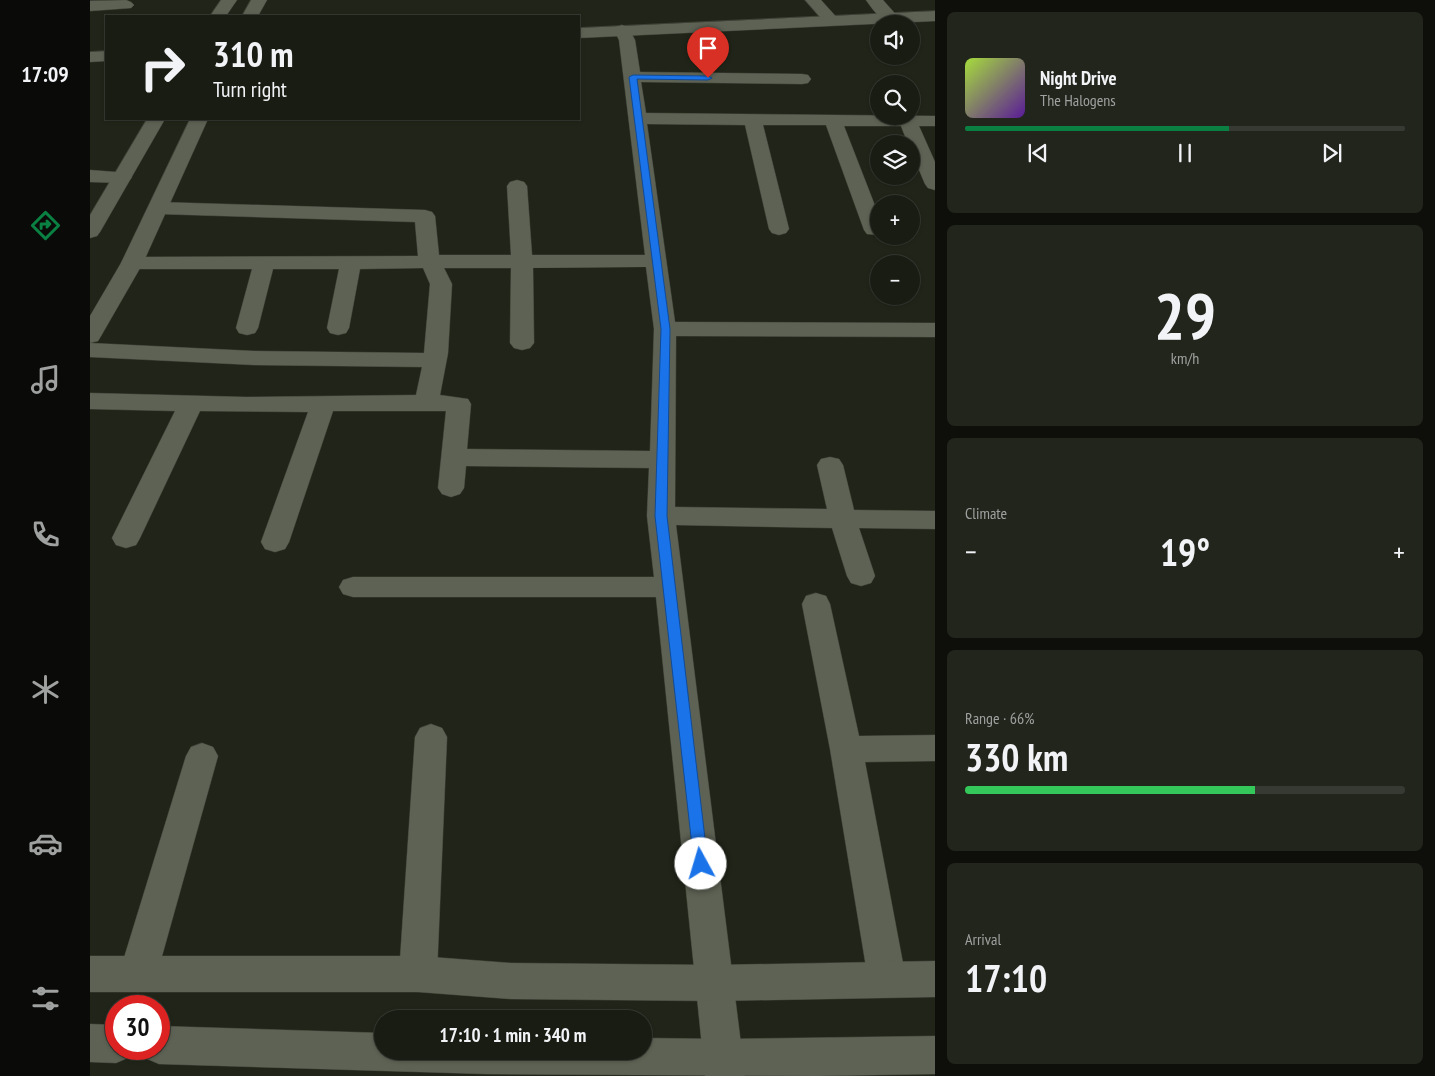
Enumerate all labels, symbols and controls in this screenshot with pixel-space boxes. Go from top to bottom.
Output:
map controls [870,15,920,305]
button: sound [870,15,920,65]
pin [687,27,729,78]
text: 310 m [213,31,294,77]
icon: arrive [694,34,722,62]
icon: right [130,35,195,100]
text: 17:09 [21,60,69,88]
text: Night Drive [1040,66,1117,90]
text: Turn right [213,75,287,103]
button: search [870,75,920,125]
text: The Halogens [1040,90,1116,110]
button: layers [870,135,920,185]
icon: previous [1024,139,1052,167]
icon: pause [1171,139,1199,167]
icon: next [1318,139,1346,167]
button: + [870,195,920,245]
icon: directions [28,208,63,243]
button: − [870,255,920,305]
text: 29 [1154,273,1216,357]
text: km/h [1171,348,1199,368]
icon: music [28,362,63,397]
text: Climate [965,503,1007,523]
icon: phone [28,517,63,552]
text: 19° [1160,527,1210,576]
text: − [965,533,977,570]
text: + [1393,533,1405,570]
icon: climate [28,672,63,707]
text: Range · 66% [965,708,1034,728]
text: 330 km [965,732,1068,781]
icon: car [28,826,63,861]
position arrow [674,837,726,889]
text: Arrival [965,929,1001,949]
text: 17:10 [965,953,1047,1002]
icon: filters [28,981,63,1016]
speed limit sign: 30 [105,995,170,1060]
text: 17:10 · 1 min · 340 m [440,1023,586,1047]

